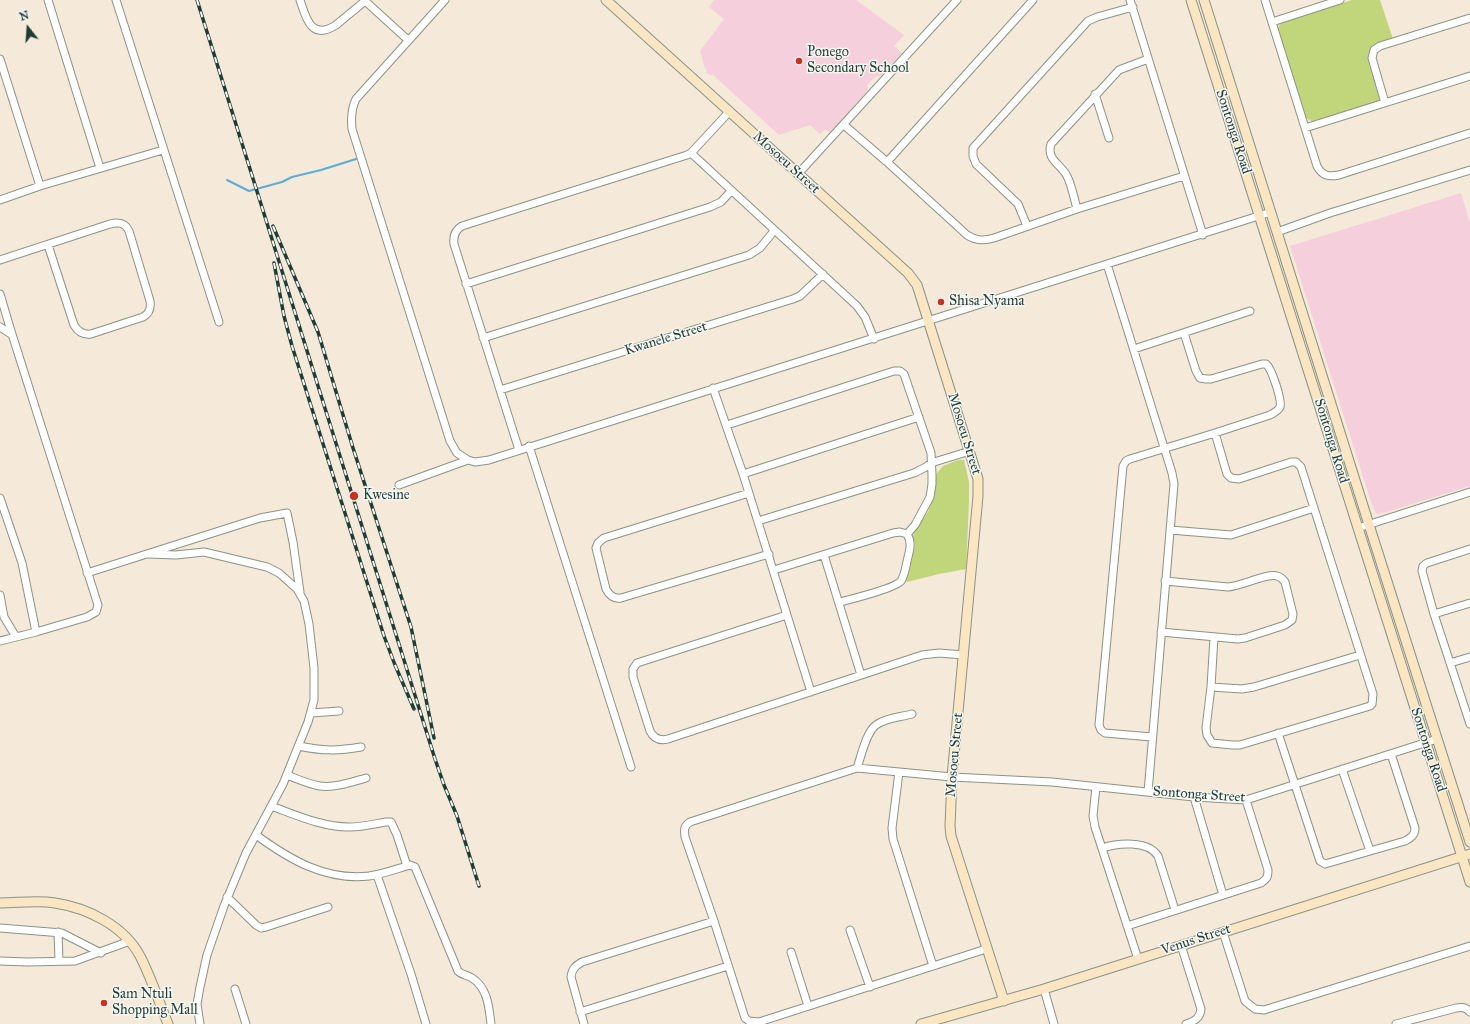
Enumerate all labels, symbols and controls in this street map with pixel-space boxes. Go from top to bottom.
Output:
north arrow [8,8,48,48]
text: N [18,8,31,24]
place label: Ponego Secondary School [807,45,909,78]
marker: Ponego Secondary School [794,56,804,66]
street label: Sontonga Road [1211,88,1255,176]
street label: Mosoeu Street [749,128,823,198]
place label: Shisa Nyama [949,294,1024,310]
marker: Shisa Nyama [936,297,946,307]
street label: Kwanele Street [623,319,709,359]
street label: Mosoeu Street [944,391,984,477]
street label: Sontonga Road [1310,397,1352,485]
place label: Kwesine [363,488,410,504]
marker: Kwesine [348,490,360,502]
street label: Sontonga Road [1406,706,1450,794]
street label: Mosoeu Street [943,712,967,798]
street label: Sontonga Street [1152,783,1246,807]
street label: Venus Street [1159,921,1233,959]
place label: Sam Ntuli Shopping Mall [112,987,198,1020]
marker: Sam Ntuli Shopping Mall [99,998,109,1008]

